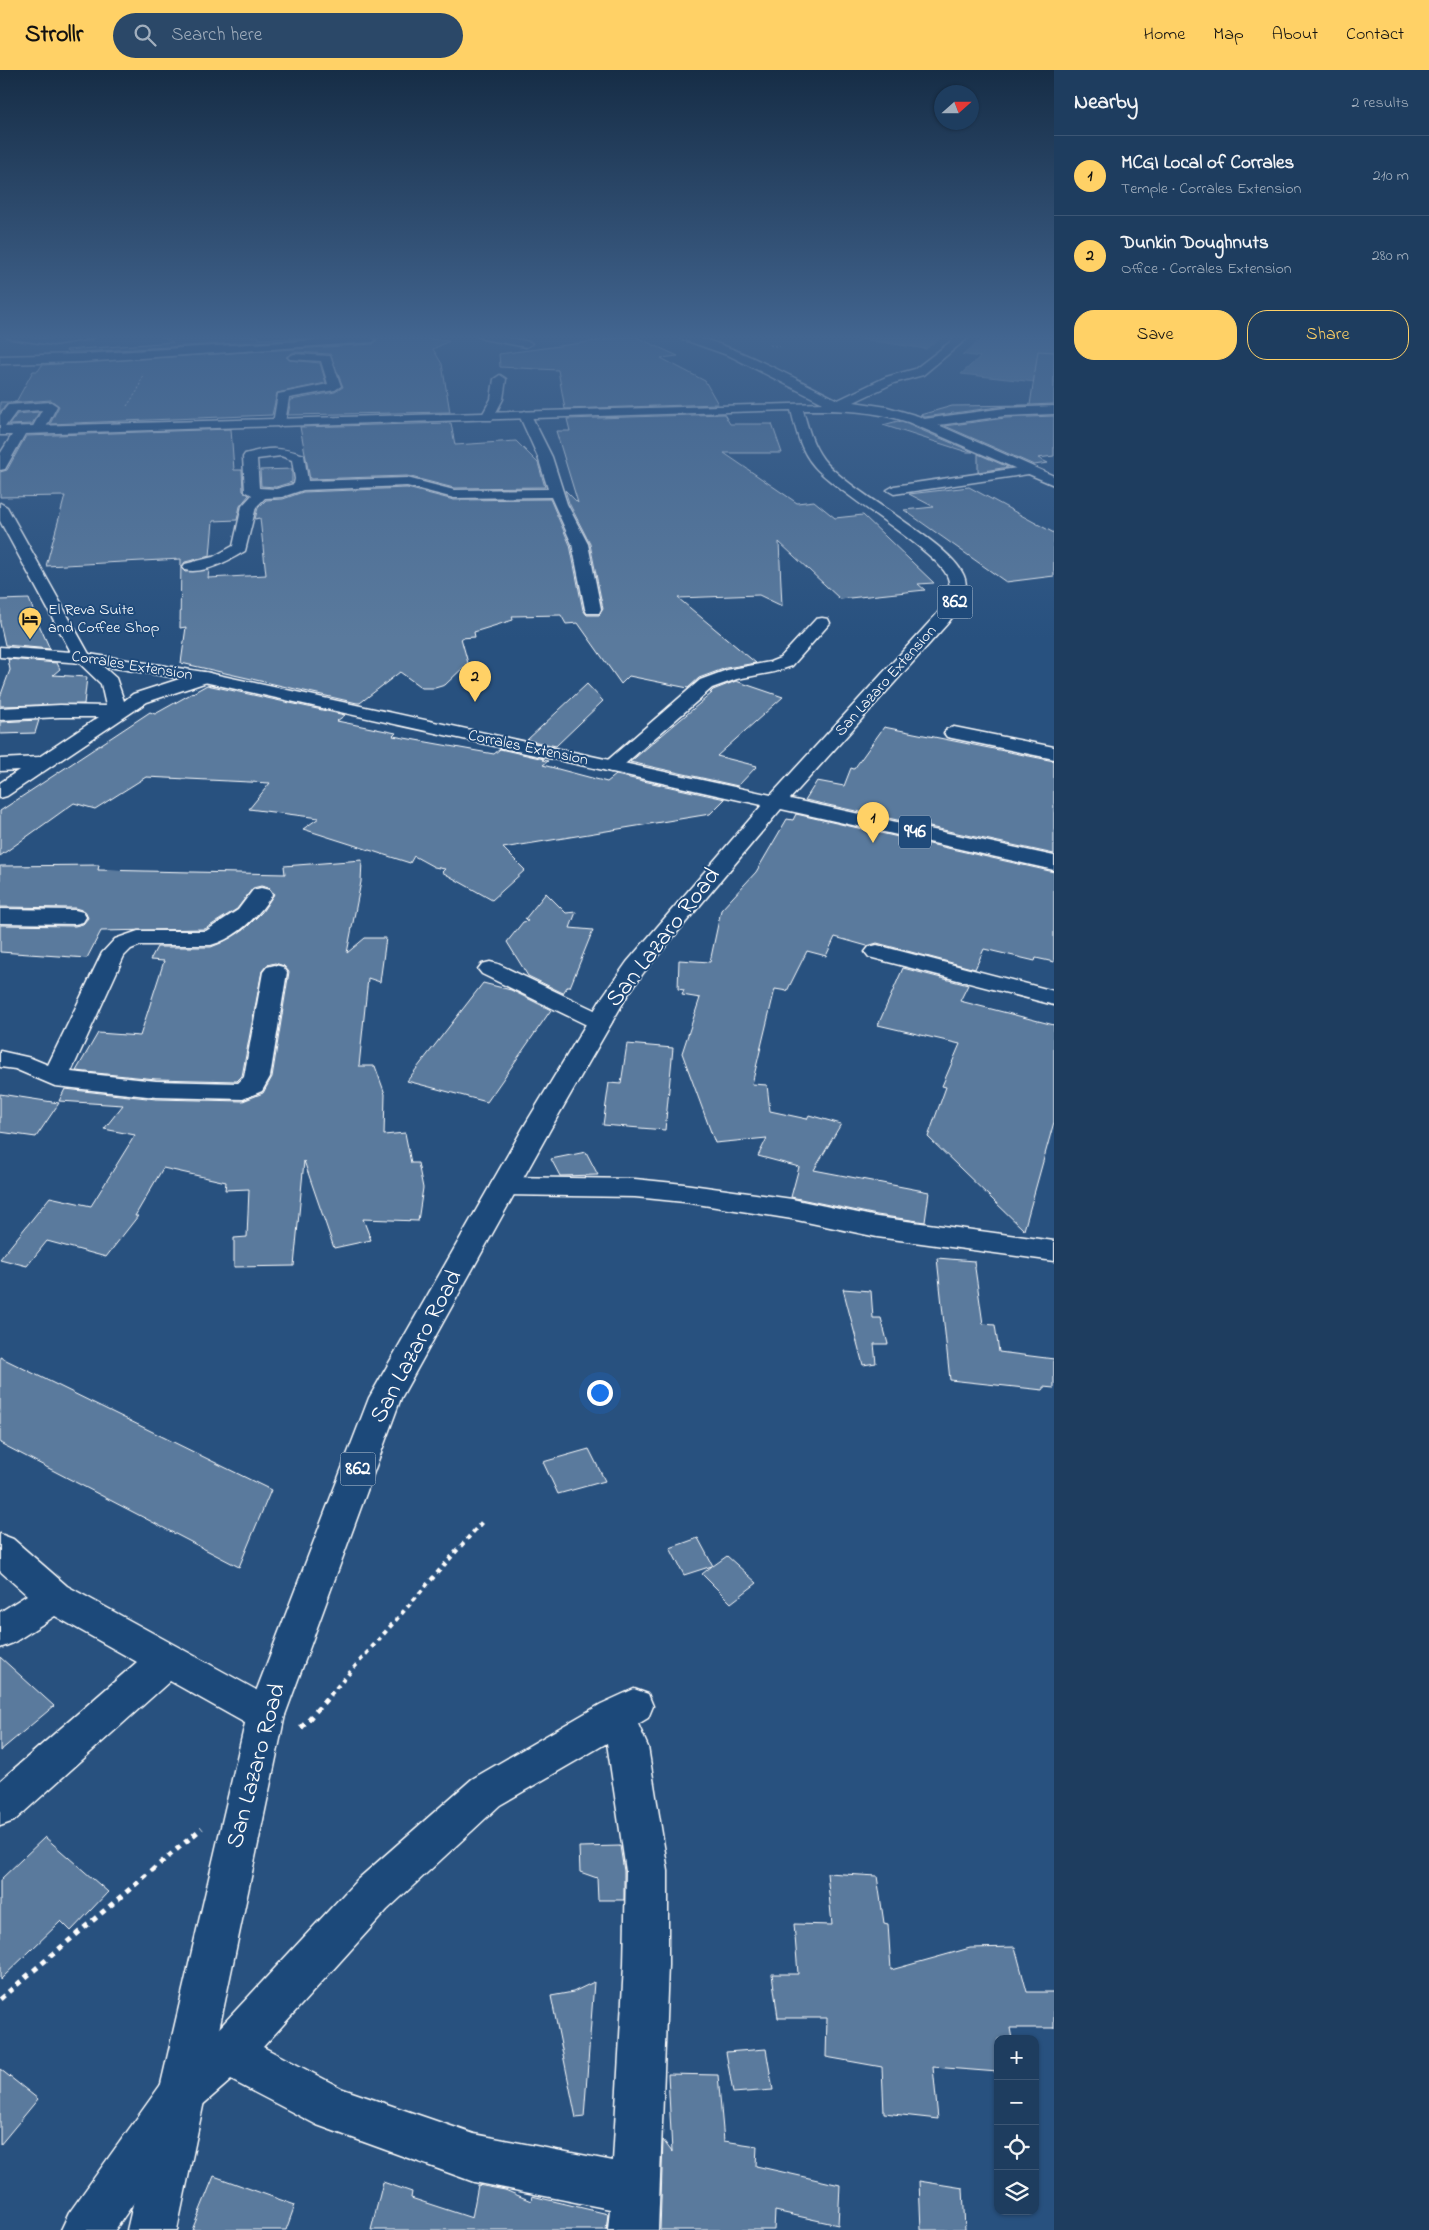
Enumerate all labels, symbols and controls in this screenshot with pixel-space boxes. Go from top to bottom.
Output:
search box [113,13,463,58]
text: Strollr [25,18,83,53]
icon: search [131,21,159,49]
text: Search here [171,22,262,49]
text: Home [1144,22,1185,48]
text: Map [1213,22,1244,48]
text: About [1272,22,1318,48]
text: Contact [1346,22,1404,48]
north arrow [934,85,979,130]
text: Nearby [1074,88,1138,118]
text: 2 results [1351,91,1409,115]
text: MCGI Local of Corrales [1121,150,1294,177]
text: 1 [1087,164,1093,188]
text: 210 m [1373,164,1409,188]
text: Temple · Corrales Extension [1121,177,1301,201]
text: Dunkin Doughnuts [1121,230,1269,257]
text: 2 [1086,244,1094,268]
text: 280 m [1372,244,1409,268]
text: Office · Corrales Extension [1121,257,1292,281]
button: Save [1074,310,1237,360]
button: Share [1247,310,1409,360]
road number: 862 [938,586,972,618]
place label: El Reva Suite and Coffee Shop [48,598,160,640]
hotel icon: El Reva Suite and Coffee Shop [17,606,43,640]
street label: San Lazaro Extension [829,620,943,742]
street label: Corrales Extension [70,645,194,687]
pin: 2 [459,661,491,702]
street label: Corrales Extension [466,724,590,772]
pin: 1 [857,802,889,843]
road number: 946 [899,816,931,849]
street label: San Lazaro Road [598,860,730,1015]
street label: San Lazaro Road [362,1264,472,1430]
your location [587,1380,613,1406]
road number: 862 [340,1452,376,1486]
street label: San Lazaro Road [218,1679,296,1852]
map controls [994,2035,1039,2215]
button: + [994,2035,1039,2080]
button: − [994,2080,1039,2125]
button: locate [994,2125,1039,2170]
button: layers [994,2170,1039,2215]

